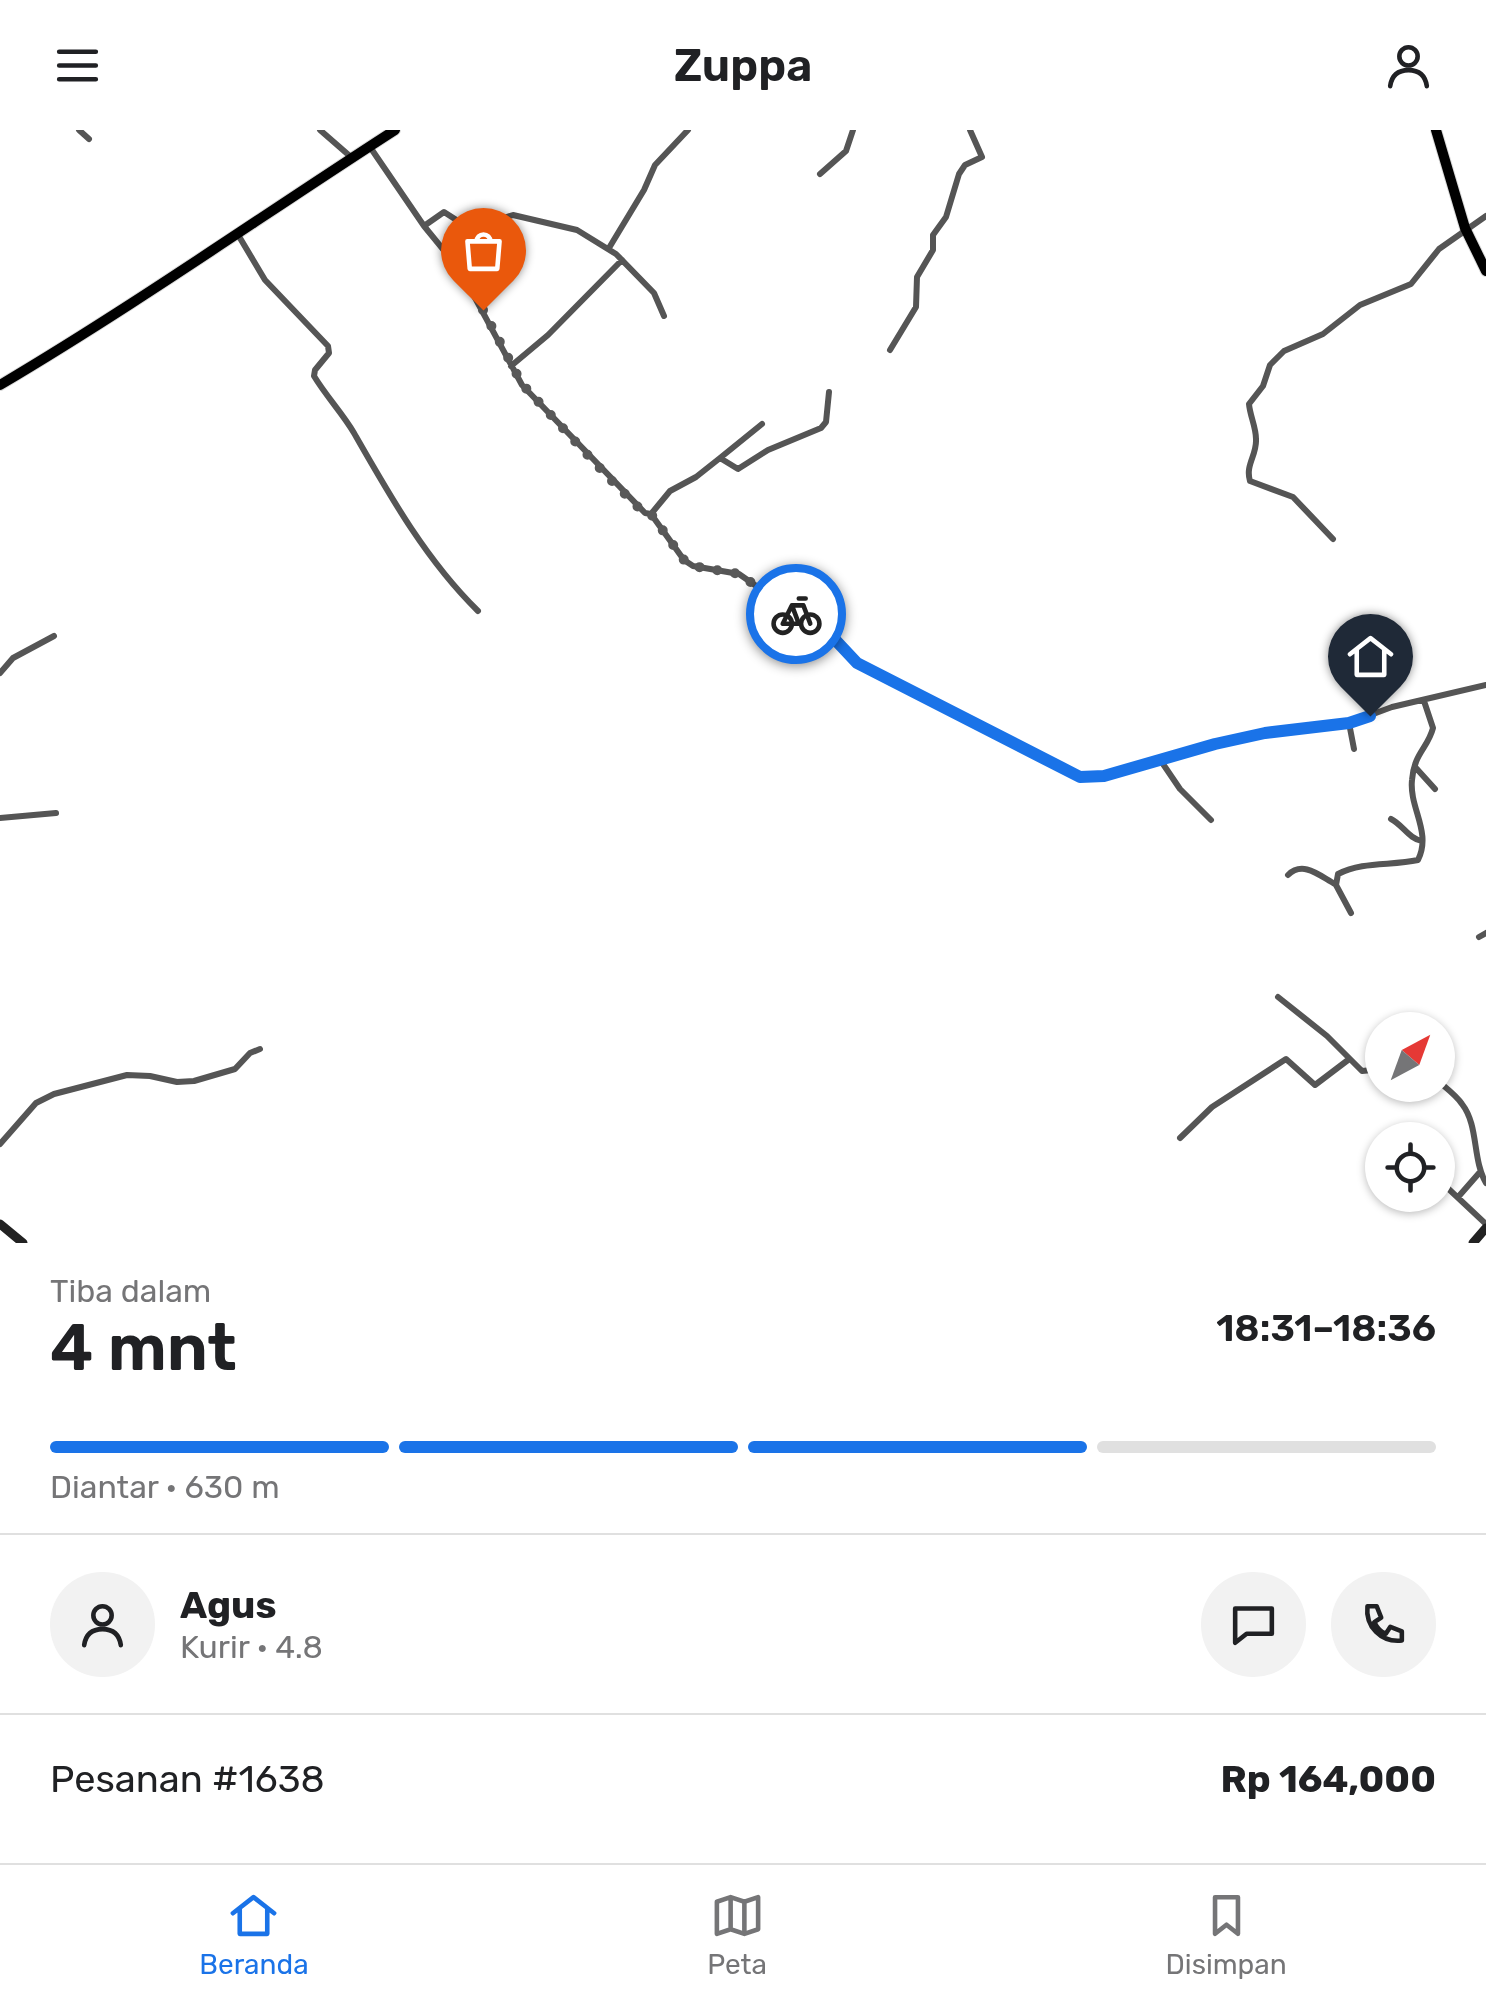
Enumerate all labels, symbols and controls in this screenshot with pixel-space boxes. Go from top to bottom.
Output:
icon: menu [50,38,105,93]
icon: person [1381,38,1436,93]
text: Zuppa [674,39,812,92]
pin [441,208,526,311]
icon: bag [456,223,511,278]
courier [746,564,846,664]
icon: bike [769,587,824,642]
pin [1328,614,1413,717]
icon: home [1343,629,1398,684]
north arrow [1365,1012,1455,1102]
map controls [1365,1012,1455,1212]
button: locate [1365,1122,1455,1212]
text: Tiba dalam [50,1272,211,1310]
text: 18:31–18:36 [1216,1305,1436,1351]
text: 4 mnt [50,1309,237,1386]
text: Diantar · 630 m [50,1468,280,1506]
button: person [50,1572,155,1677]
button: chat [1201,1572,1306,1677]
button: phone [1331,1572,1436,1677]
text: Agus [180,1582,276,1628]
text: Kurir · 4.8 [180,1628,323,1666]
text: Pesanan #1638 [50,1756,325,1802]
text: Rp 164,000 [1221,1756,1436,1802]
tab: Beranda [199,1888,309,1981]
tab: Peta [707,1888,767,1981]
tab: Disimpan [1166,1888,1287,1981]

